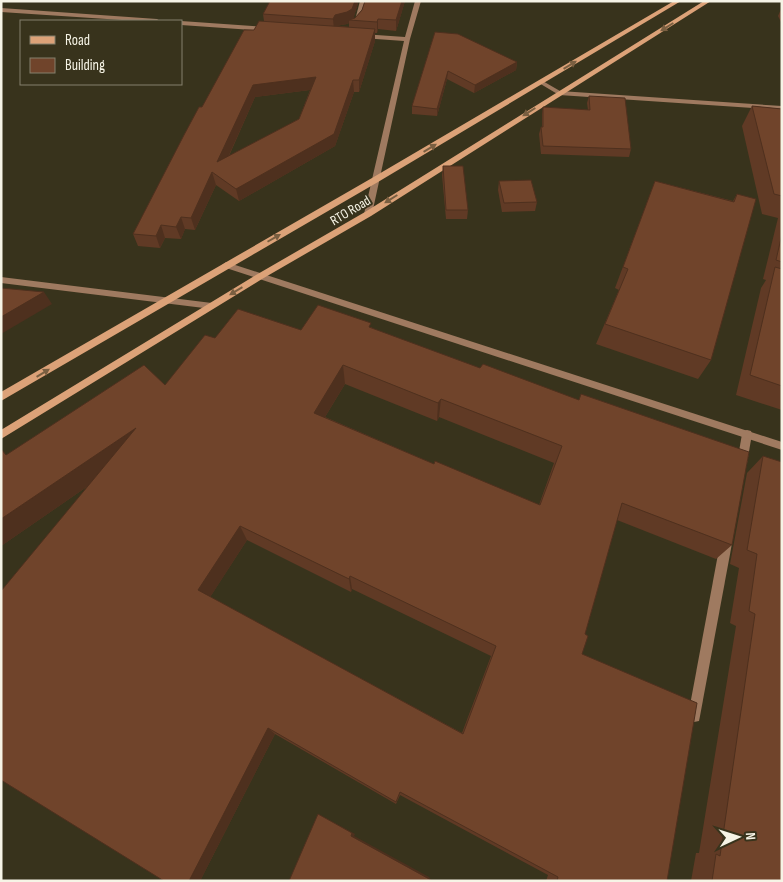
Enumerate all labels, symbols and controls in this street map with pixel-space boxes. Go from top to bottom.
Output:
legend [20,20,182,85]
one-way arrow [660,22,673,31]
text: Road [65,31,90,50]
text: Building [65,56,105,75]
one-way arrow [563,61,576,70]
one-way arrow [522,108,535,117]
one-way arrow [424,143,437,152]
street label: RTO Road [327,192,374,229]
one-way arrow [385,194,398,204]
one-way arrow [267,234,282,242]
one-way arrow [230,286,243,295]
one-way arrow [37,368,50,377]
north arrow [713,812,763,862]
text: N [742,832,759,840]

